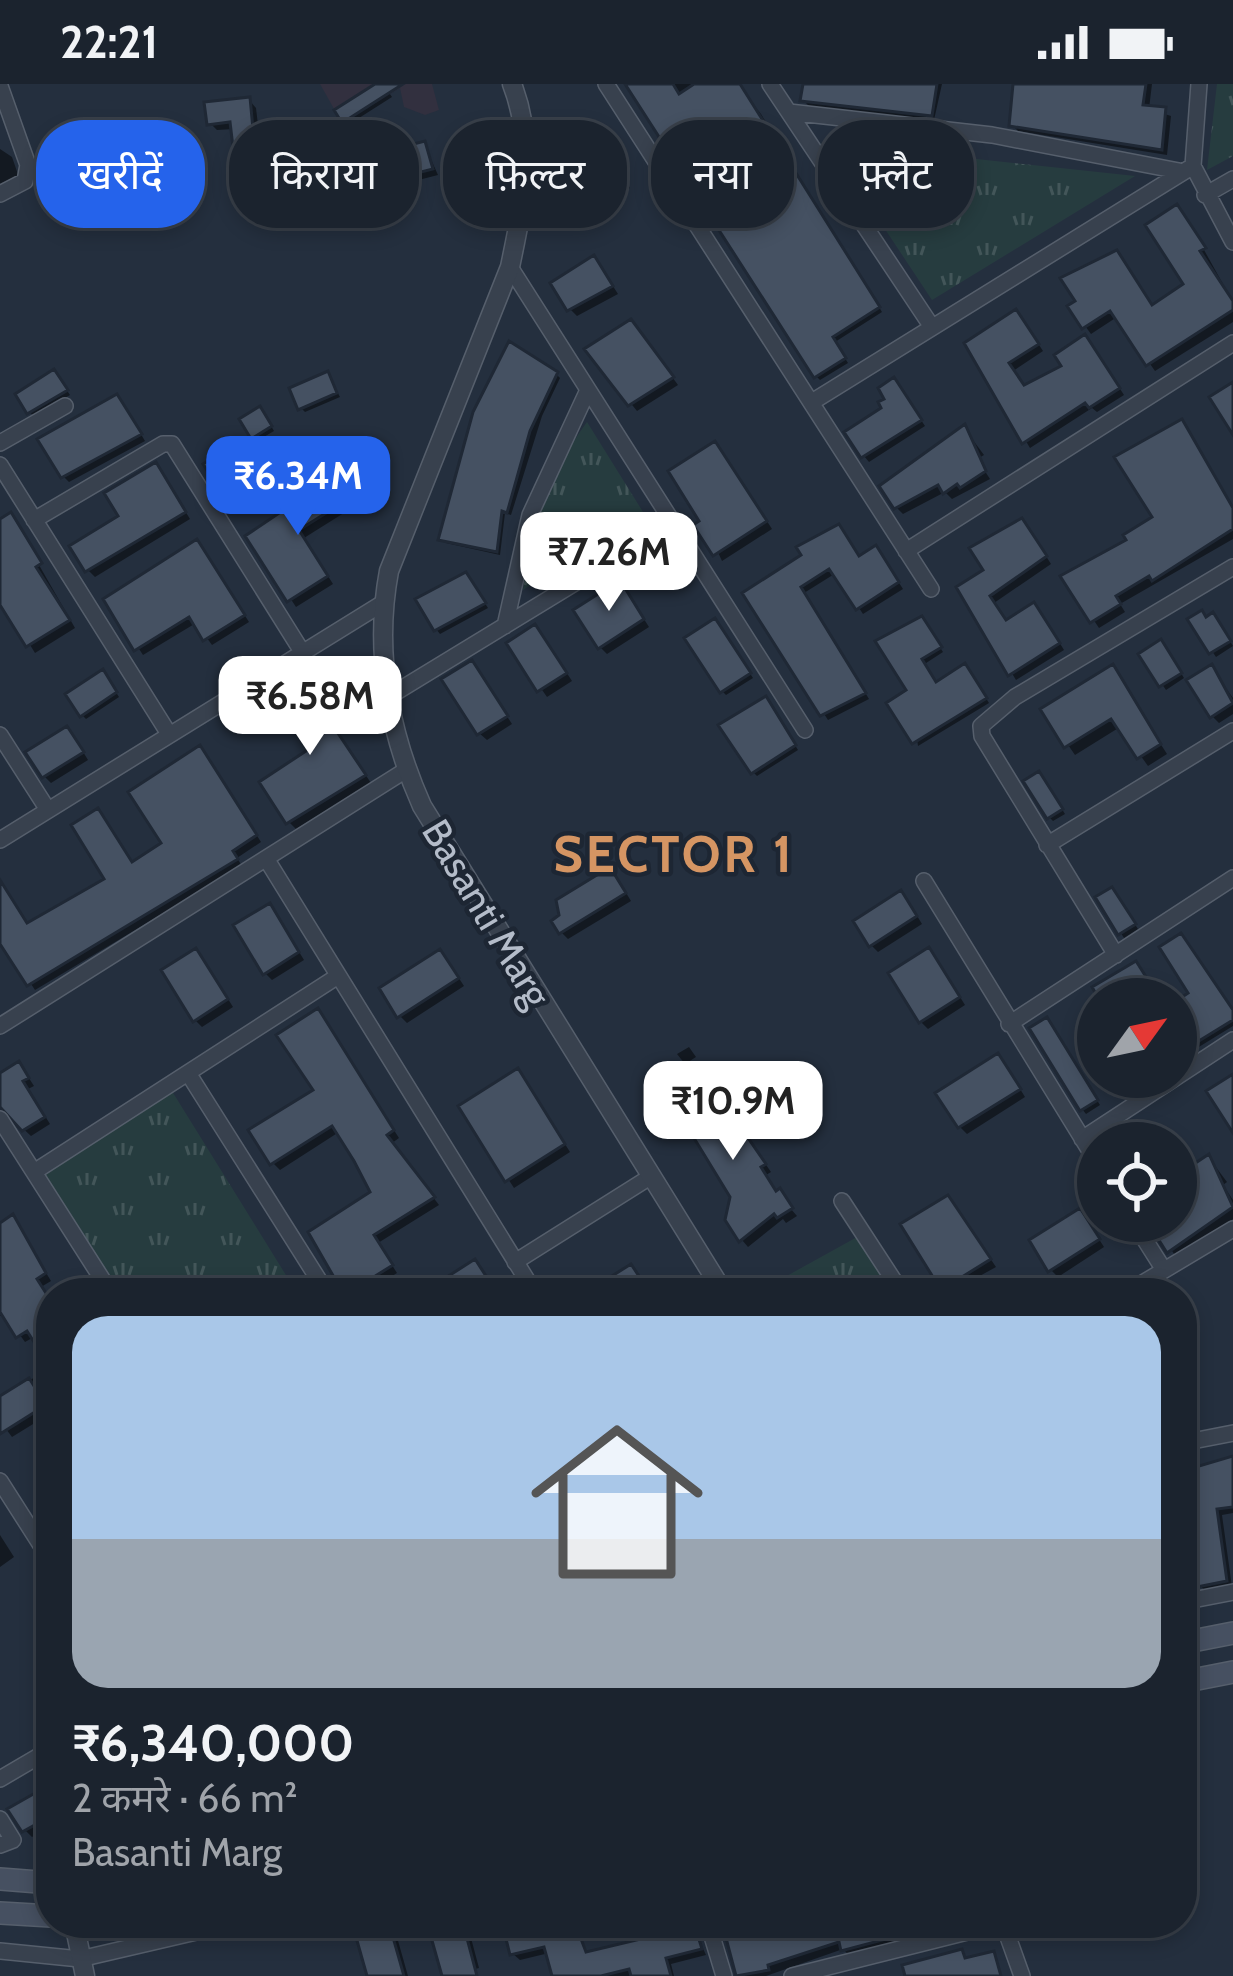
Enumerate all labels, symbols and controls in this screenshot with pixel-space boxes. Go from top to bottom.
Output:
text: 22:21 [60,15,158,69]
chip: खरीदें [36,120,205,228]
chip: किराया [229,120,419,228]
chip: फ़िल्टर [443,120,627,228]
chip: नया [651,120,794,228]
chip: फ़्लैट [818,120,974,228]
pin: ₹6.34M [200,436,396,538]
text: ₹6.34M [233,451,363,499]
pin: ₹7.26M [511,512,707,614]
text: ₹7.26M [547,527,671,575]
pin: ₹6.58M [212,656,408,758]
text: ₹6.58M [246,671,374,719]
street label: Basanti Marg [412,811,562,1016]
district label: SECTOR 1 [553,823,795,885]
north arrow [1077,978,1197,1098]
map controls [1077,978,1197,1242]
pin: ₹10.9M [635,1061,831,1163]
text: ₹10.9M [671,1076,795,1124]
button: locate [1077,1122,1197,1242]
icon: home [509,1394,725,1610]
text: ₹6,340,000 [72,1712,354,1774]
text: 2 कमरे · 66 m² [72,1774,298,1822]
text: Basanti Marg [72,1828,282,1876]

